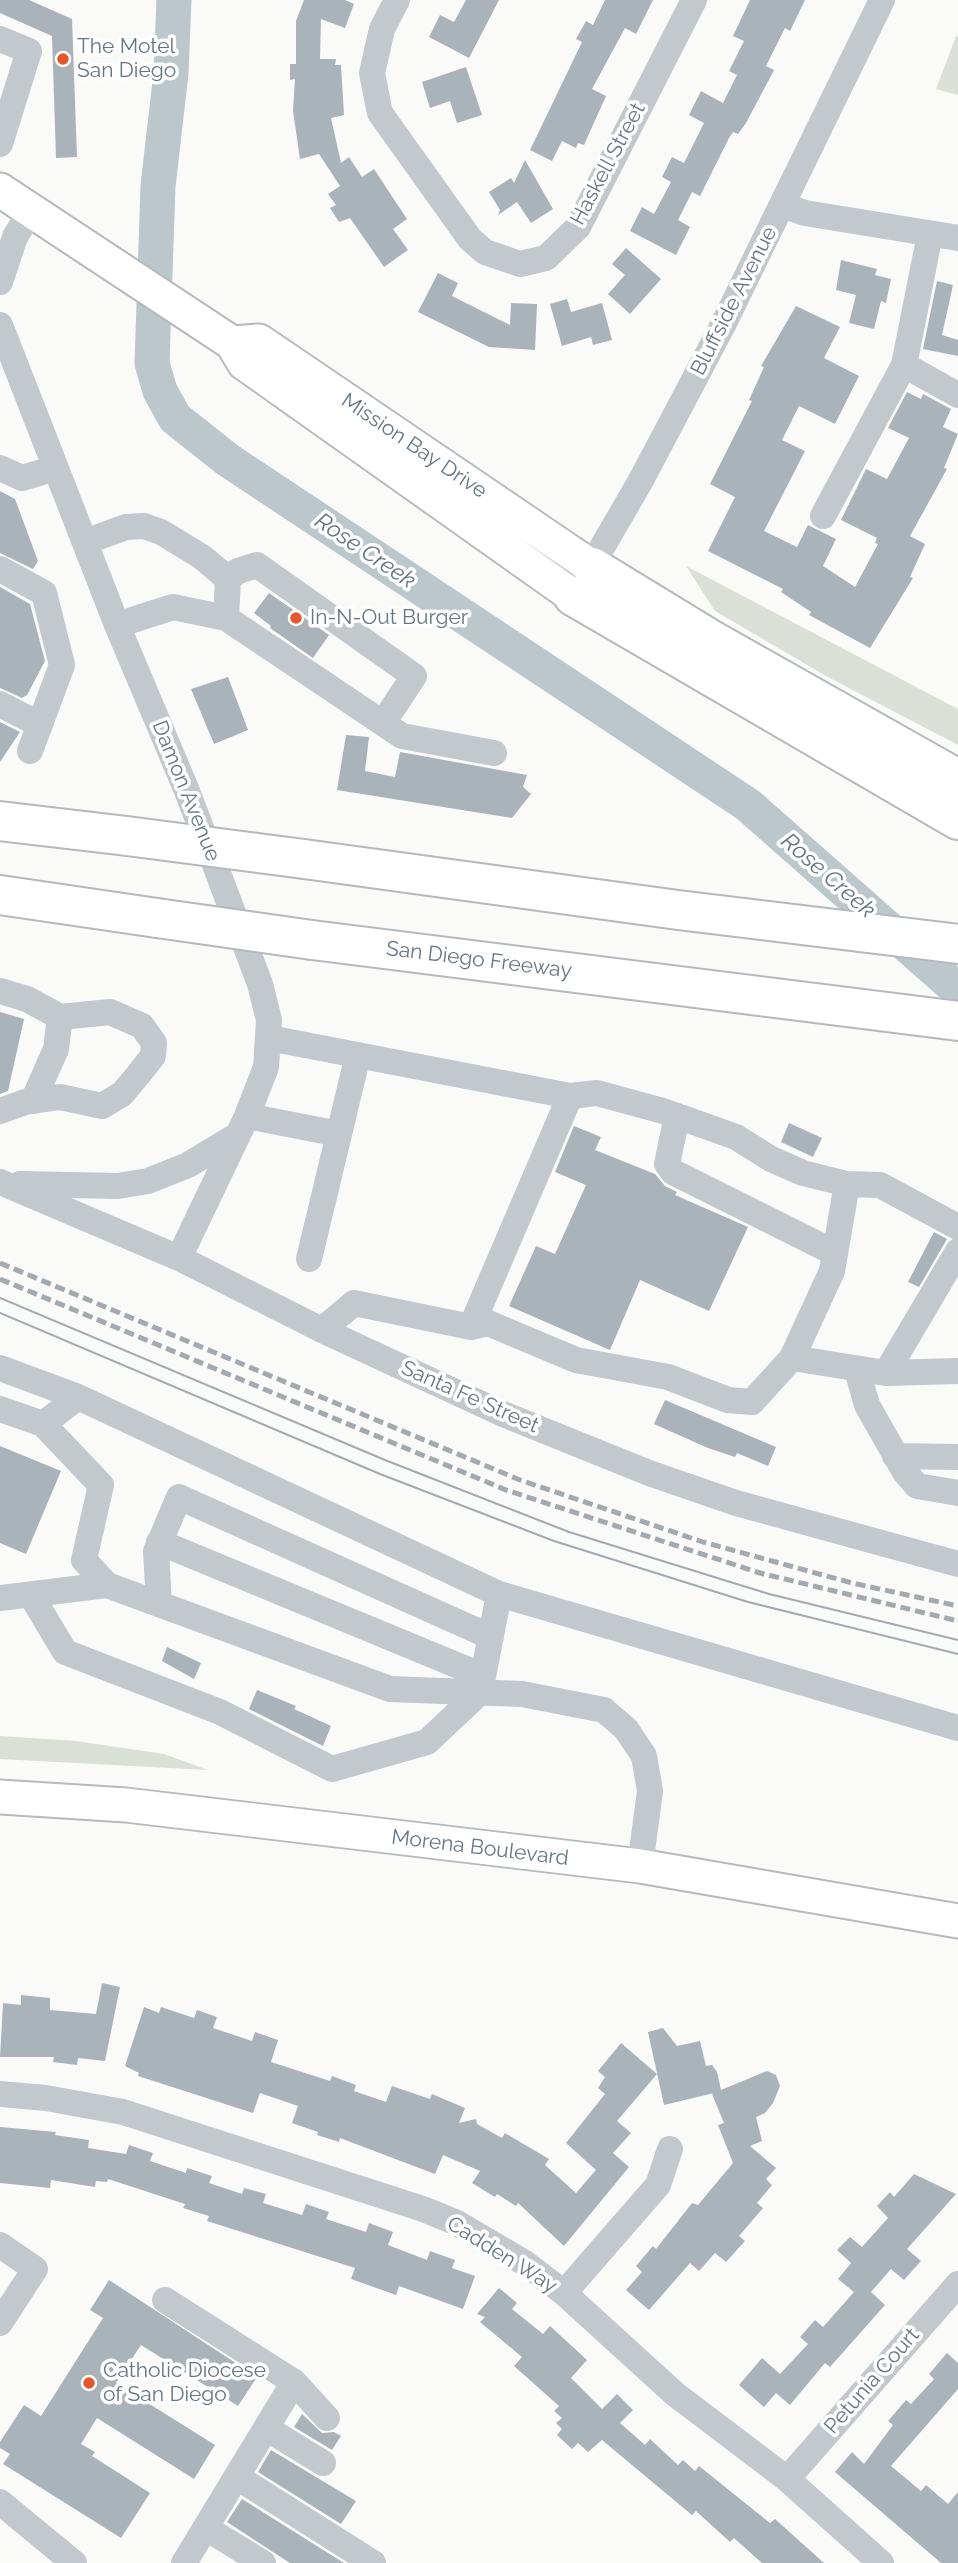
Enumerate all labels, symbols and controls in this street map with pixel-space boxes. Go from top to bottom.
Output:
place label: The Motel San Diego [77,34,176,84]
marker: The Motel San Diego [55,51,71,67]
street label: Haskell Street [565,99,651,229]
street label: Bluffside Avenue [686,222,782,380]
street label: Mission Bay Drive [337,388,491,504]
water label: Rose Creek [309,507,421,595]
place label: In-N-Out Burger [310,605,468,631]
marker: In-N-Out Burger [288,610,304,626]
street label: Damon Avenue [146,717,226,865]
water label: Rose Creek [775,828,881,924]
street label: San Diego Freeway [385,936,573,984]
street label: Santa Fe Street [397,1355,543,1439]
street label: Morena Boulevard [390,1825,570,1871]
street label: Cadden Way [442,2211,562,2299]
street label: Petunia Court [819,2323,925,2439]
place label: Catholic Diocese of San Diego [103,2358,266,2408]
marker: Catholic Diocese of San Diego [81,2375,97,2391]

